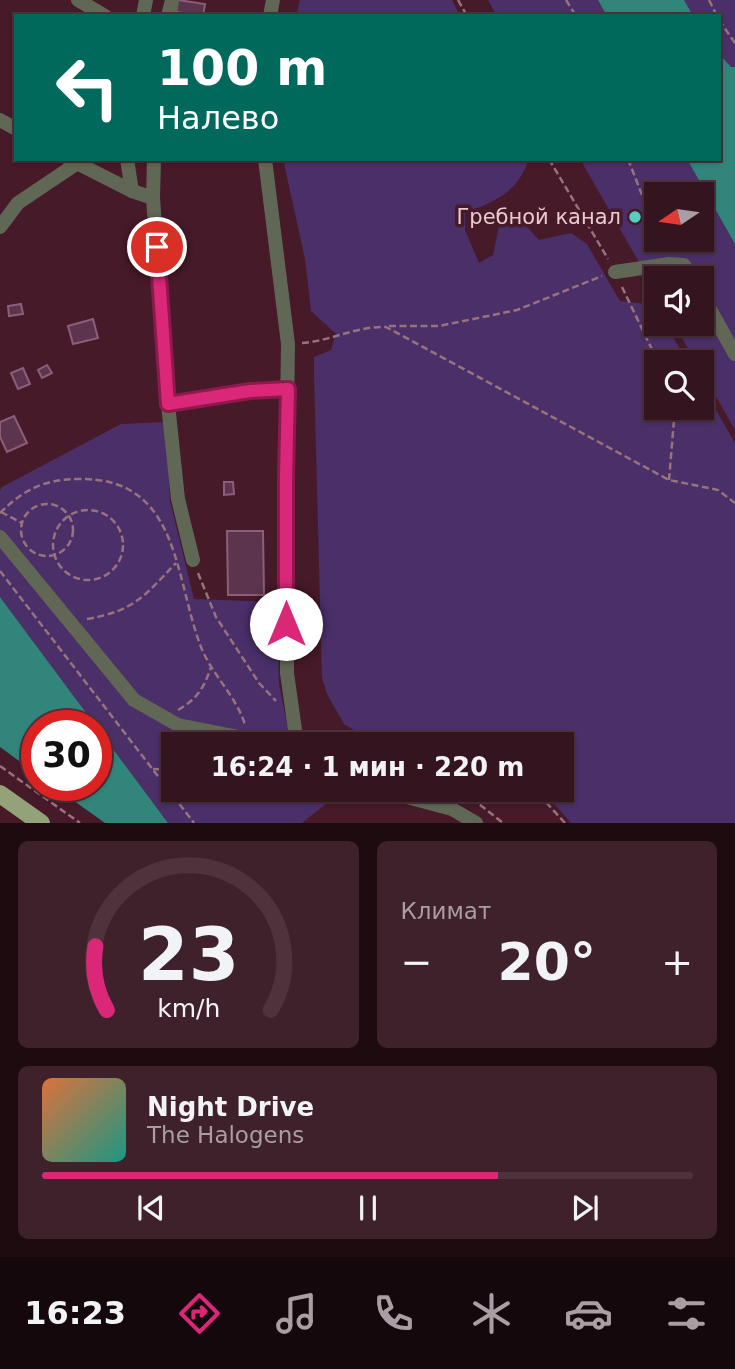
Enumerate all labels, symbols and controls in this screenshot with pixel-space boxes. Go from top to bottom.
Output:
text: 100 m [157,40,327,97]
icon: left [42,42,133,133]
text: Налево [157,99,279,137]
north arrow [644,182,714,252]
map controls [644,182,714,420]
place label: Гребной канал [457,205,621,229]
marker: Гребной канал [627,209,643,225]
pin [127,217,187,277]
icon: arrive [138,228,176,266]
button: sound [644,266,714,336]
button: search [644,350,714,420]
position arrow [249,587,323,661]
speed limit sign: 30 [21,710,112,801]
text: 16:24 · 1 мин · 220 m [211,752,524,782]
text: Климат [401,898,491,924]
text: 23 [138,913,239,998]
text: 20° [498,932,596,992]
text: − [401,940,432,984]
text: + [661,940,693,984]
text: km/h [157,994,220,1023]
text: Night Drive [147,1092,314,1122]
text: The Halogens [147,1122,304,1148]
icon: previous [132,1189,170,1227]
icon: pause [349,1189,387,1227]
icon: next [566,1189,604,1227]
icon: directions [175,1289,224,1338]
icon: music [272,1289,321,1338]
icon: phone [369,1289,418,1338]
icon: climate [467,1289,516,1338]
icon: car [564,1289,613,1338]
icon: filters [662,1289,711,1338]
text: 16:23 [24,1294,126,1332]

